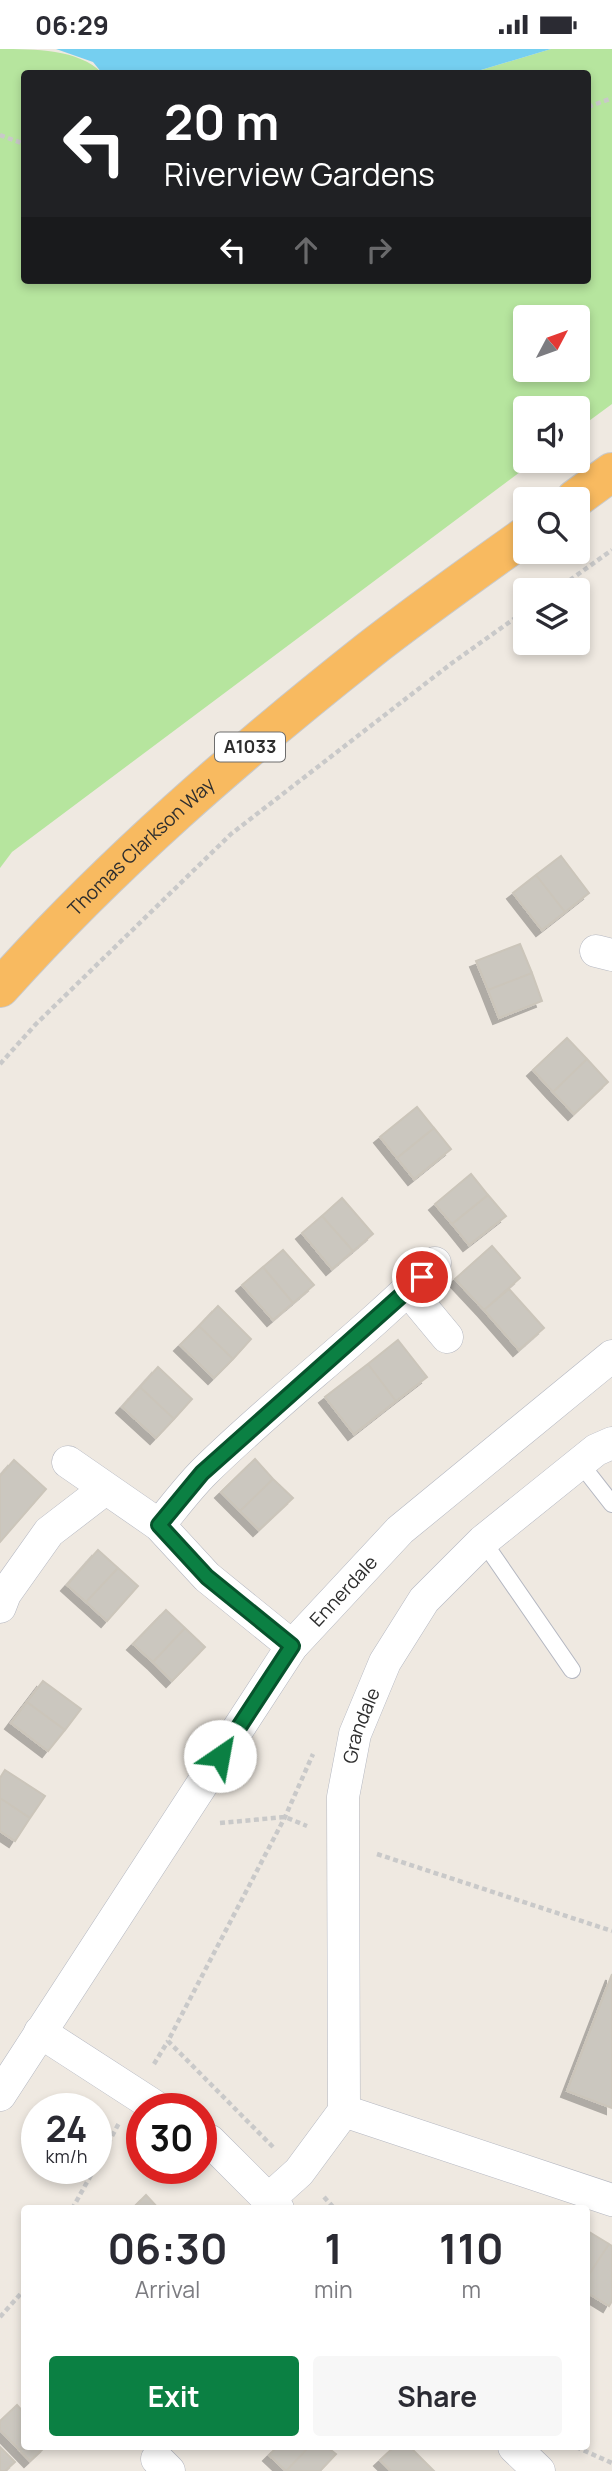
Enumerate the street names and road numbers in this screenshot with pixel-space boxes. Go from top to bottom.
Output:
road number: A1033 [215,733,285,761]
street label: Thomas Clarkson Way [62,771,220,922]
street label: Ennerdale [304,1550,383,1632]
street label: Grandale [337,1684,386,1766]

